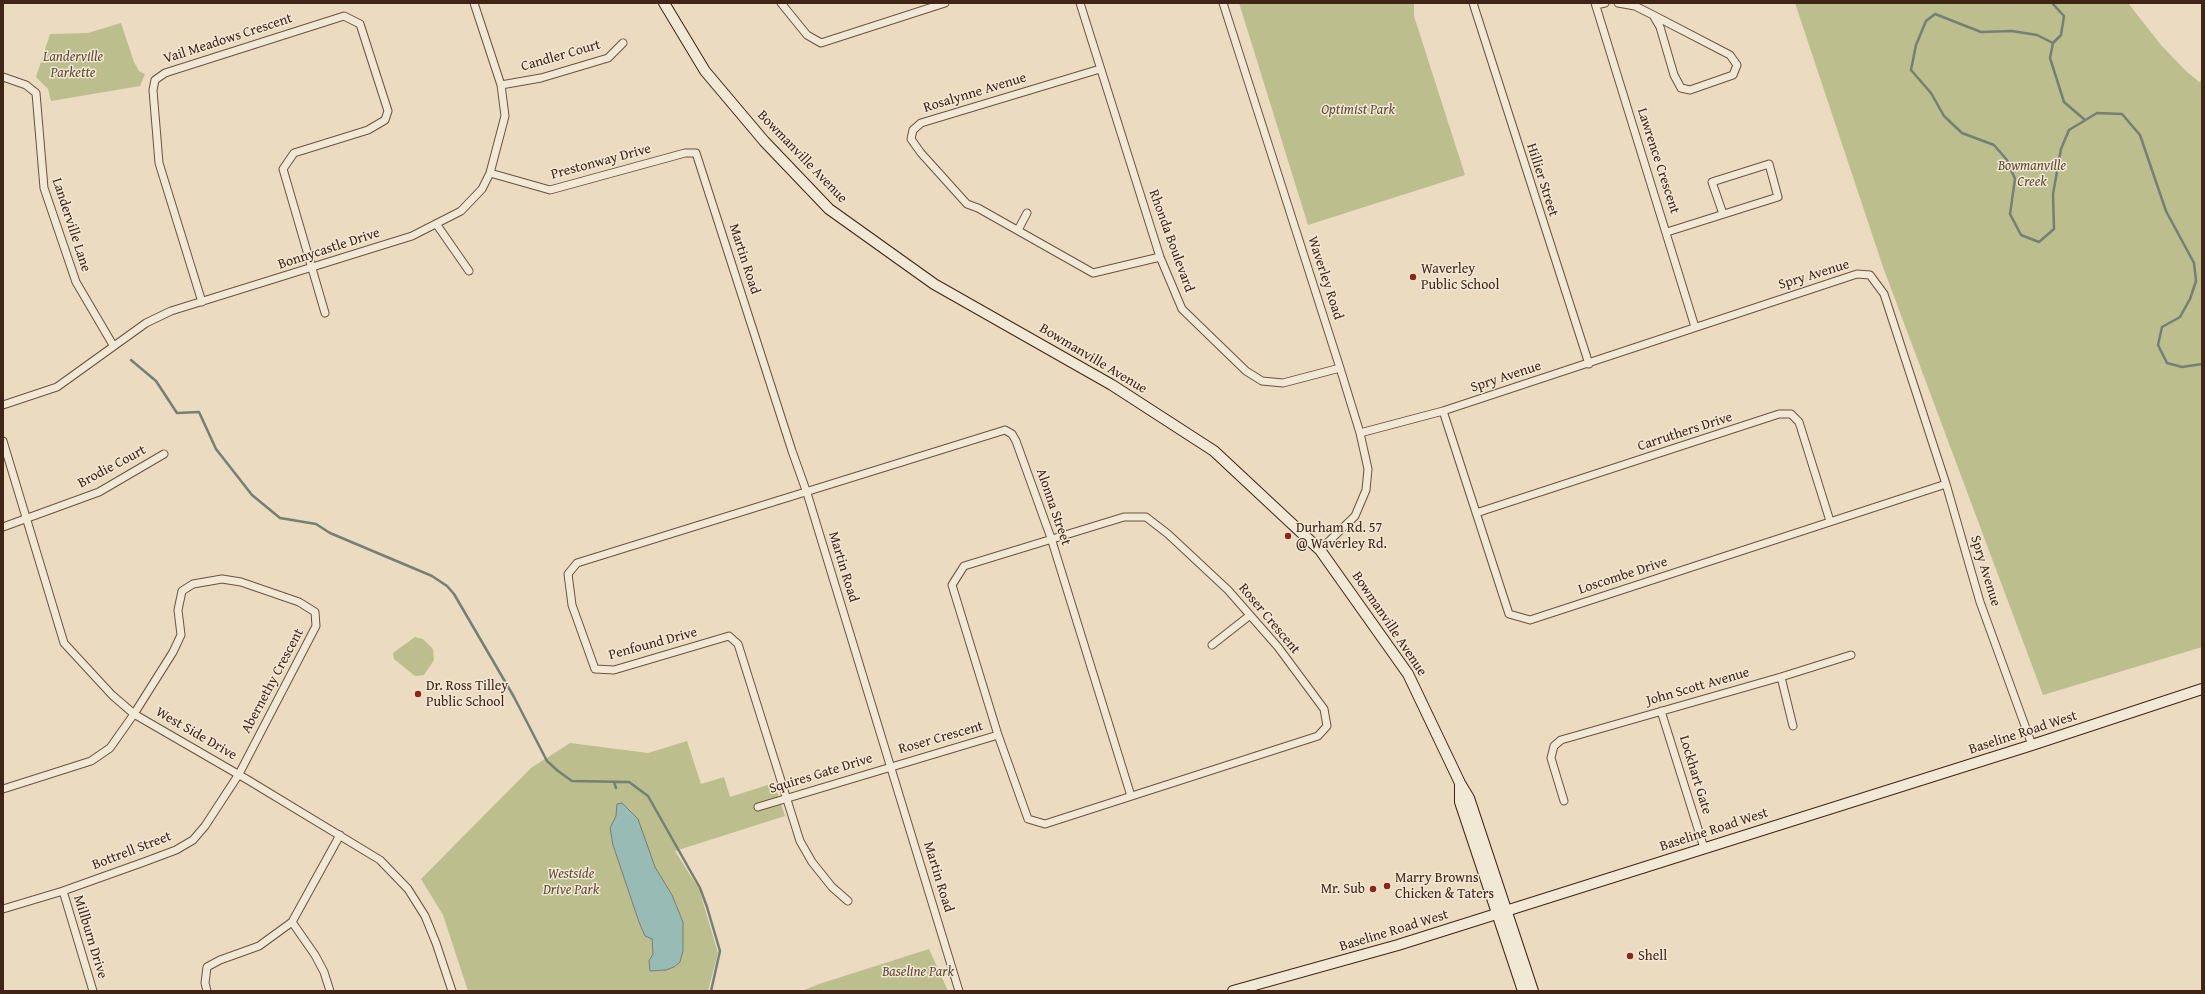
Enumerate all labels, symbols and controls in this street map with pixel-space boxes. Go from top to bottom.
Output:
street label: Vail Meadows Crescent [161,10,295,68]
street label: Candler Court [519,37,603,75]
park label: Landerville Parkette [43,49,103,82]
street label: Rosalynne Avenue [922,69,1028,117]
park label: Optimist Park [1321,102,1395,118]
street label: Lawrence Crescent [1633,106,1683,216]
street label: Bowmanville Avenue [754,107,850,207]
street label: Prestonway Drive [549,141,653,183]
street label: Hillier Street [1522,141,1562,219]
park label: Bowmanville Creek [1998,158,2066,190]
street label: Landerville Lane [48,176,94,274]
street label: Rhonda Boulevard [1145,188,1197,294]
street label: Martin Road [725,222,763,296]
street label: Bonnycastle Drive [276,225,382,273]
street label: Waverley Road [1304,234,1346,322]
street label: Spry Avenue [1777,256,1851,294]
place label: Waverley Public School [1421,261,1499,294]
marker: Waverley Public School [1408,272,1418,282]
street label: Bowmanville Avenue [1036,320,1150,398]
street label: Spry Avenue [1469,358,1543,396]
street label: Carruthers Drive [1636,409,1734,455]
street label: Brodie Court [75,442,149,492]
street label: Alonna Street [1032,466,1074,548]
place label: Durham Rd. 57 @ Waverley Rd. [1296,520,1387,552]
street label: Martin Road [824,530,862,604]
marker: Durham Rd. 57 @ Waverley Rd. [1283,531,1293,541]
street label: Spry Avenue [1966,534,2004,608]
street label: Loscombe Drive [1576,554,1670,598]
street label: Bowmanville Avenue [1348,569,1430,679]
street label: Roser Crescent [1235,580,1303,658]
street label: Penfound Drive [607,624,699,664]
street label: Abernethy Crescent [238,626,308,736]
street label: John Scott Avenue [1644,664,1752,710]
place label: Dr. Ross Tilley Public School [426,678,508,710]
marker: Dr. Ross Tilley Public School [413,689,423,699]
street label: West Side Drive [152,704,240,764]
street label: Baseline Road West [1967,708,2079,758]
street label: Roser Crescent [897,718,985,758]
street label: Lockhart Gate [1675,733,1715,817]
street label: Squires Gate Drive [767,750,875,798]
street label: Baseline Road West [1658,805,1770,855]
street label: Bottrell Street [90,828,174,874]
street label: Martin Road [919,840,957,914]
park label: Westside Drive Park [543,866,599,898]
place label: Marry Browns Chicken & Taters [1395,870,1494,902]
place label: Mr. Sub [1321,881,1365,897]
marker: Marry Browns Chicken & Taters [1382,881,1392,891]
marker: Mr. Sub [1368,884,1378,894]
street label: Millburn Drive [69,893,111,981]
street label: Baseline Road West [1338,906,1450,956]
place label: Shell [1638,948,1667,964]
marker: Shell [1625,951,1635,961]
park label: Baseline Park [882,964,954,980]

